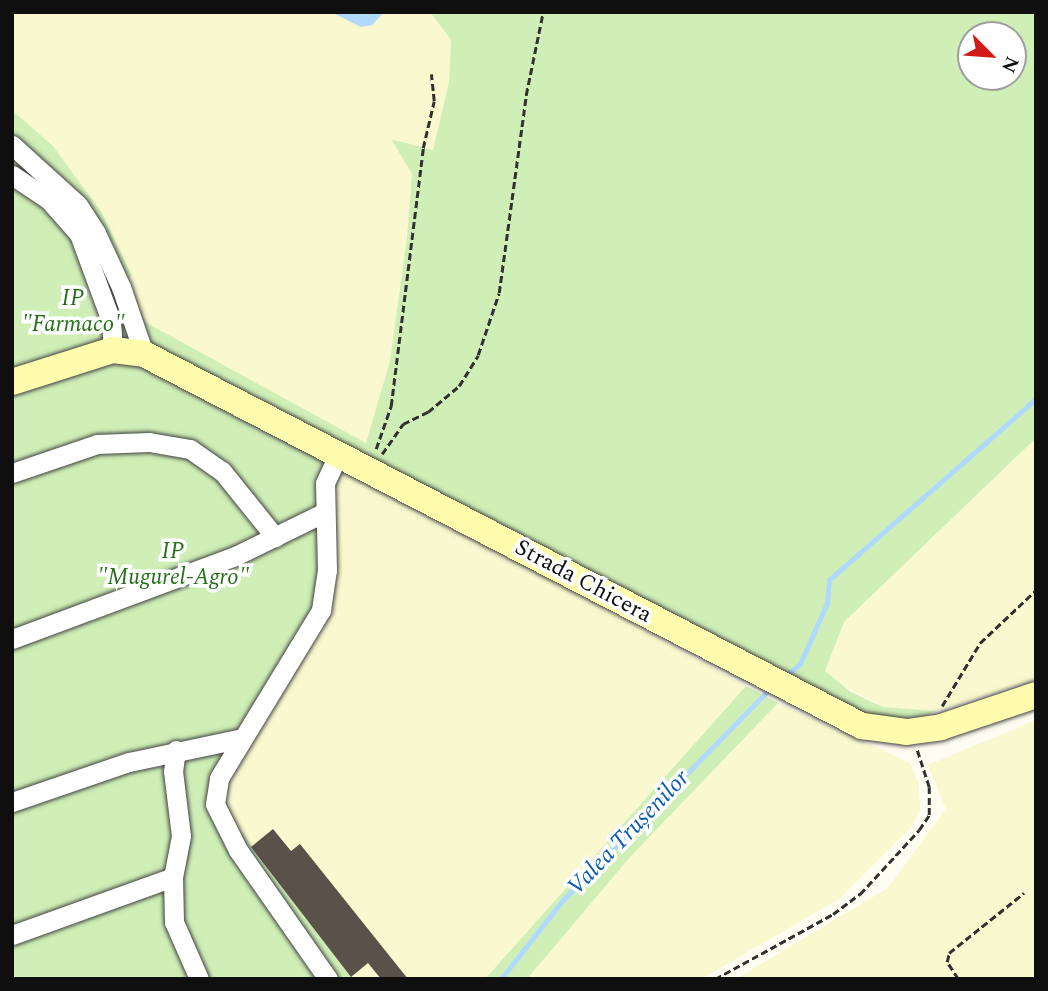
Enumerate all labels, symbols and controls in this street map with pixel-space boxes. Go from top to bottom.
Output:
north arrow [957,21,1027,91]
text: N [993,51,1026,77]
park label: IP "Farmaco" [21,285,125,339]
street label: Strada Chicera [510,534,656,630]
park label: IP "Mugurel-Agro" [97,538,249,592]
water label: Valea Trușenilor [562,764,696,902]

